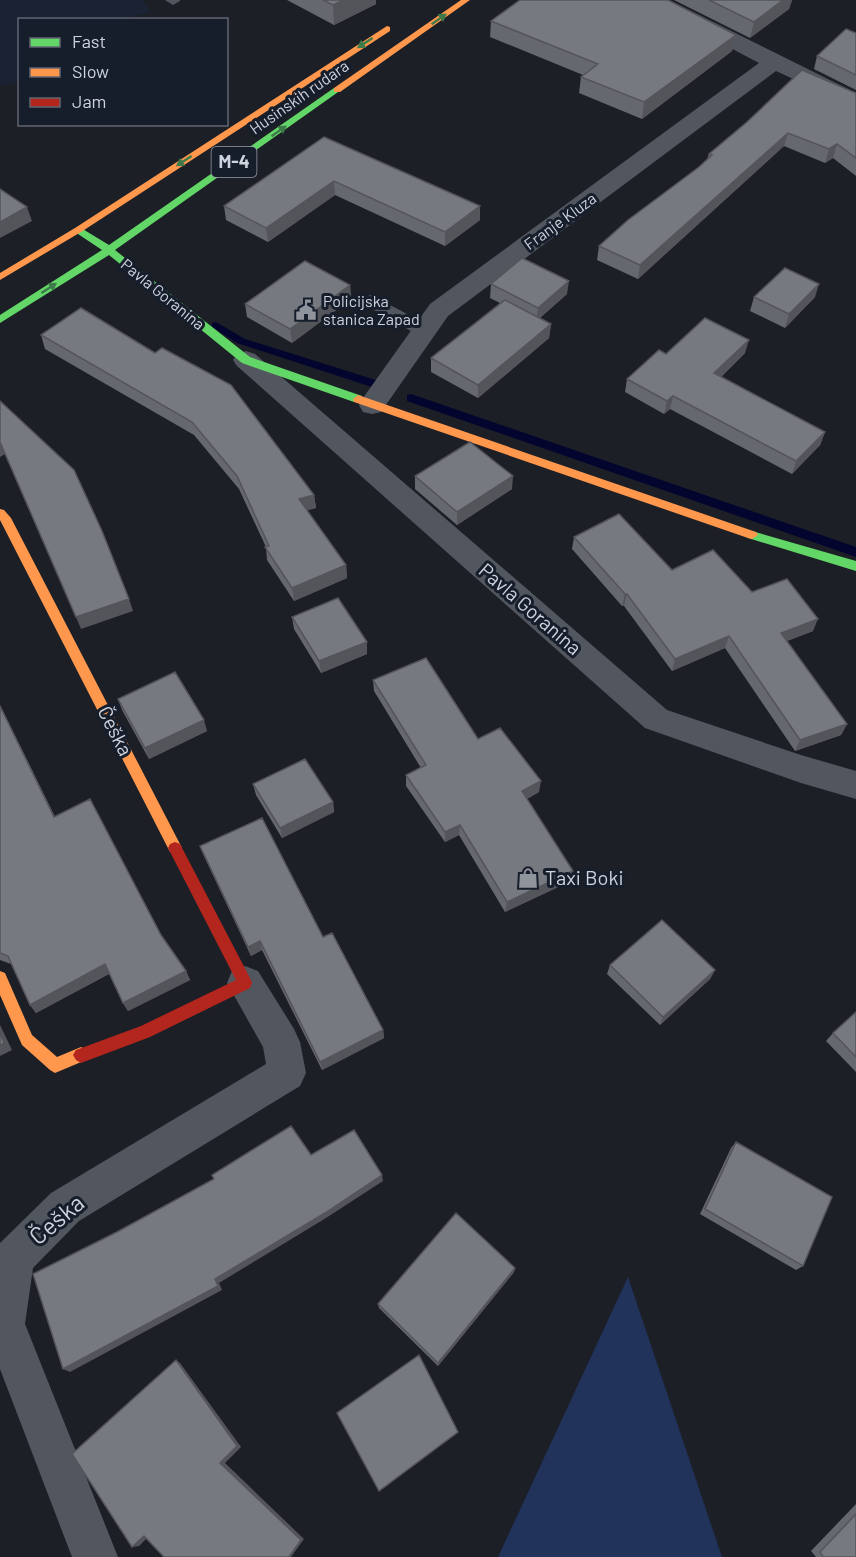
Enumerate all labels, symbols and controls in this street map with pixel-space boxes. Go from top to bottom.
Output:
one-way arrow [431,14,447,25]
legend [18,18,228,126]
text: Fast [72,30,106,52]
one-way arrow [357,38,373,49]
street label: Husinskih rudara [246,55,352,138]
text: Slow [72,60,109,82]
text: Jam [72,90,106,112]
one-way arrow [271,125,287,137]
road number: M-4 [212,147,256,177]
one-way arrow [176,155,192,167]
street label: Franje Kluza [520,188,599,253]
street label: Pavla Goranina [118,254,209,333]
one-way arrow [41,283,57,294]
place label: Policijska stanica Zapad [323,291,420,328]
public building icon: Policijska stanica Zapad [294,298,318,322]
street label: Pavla Goranina [475,557,587,659]
street label: Češka [93,702,138,759]
place label: Taxi Boki [545,865,624,889]
shop icon: Taxi Boki [516,866,540,890]
street label: Češka [23,1188,89,1250]

